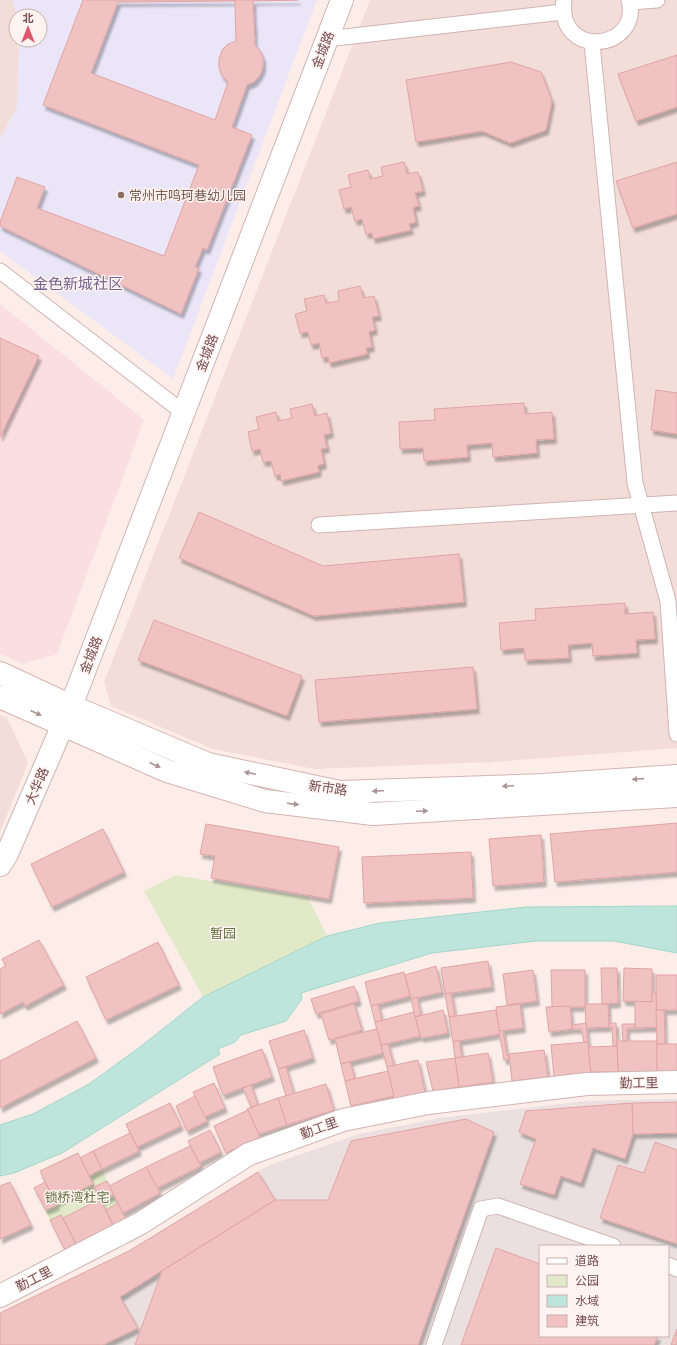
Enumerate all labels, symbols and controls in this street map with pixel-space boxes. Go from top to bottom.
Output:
north arrow [8,8,48,48]
text: 北 [23,12,34,24]
street label: 金城路 [309,29,337,71]
place label: 常州市鸣珂巷幼儿园 [129,188,246,203]
marker: 常州市鸣珂巷幼儿园 [116,190,126,200]
district label: 金色新城社区 [33,275,123,292]
street label: 金城路 [193,332,221,374]
street label: 金城路 [77,634,105,676]
one-way arrow [30,710,41,716]
one-way arrow [149,762,160,768]
street label: 大华路 [22,765,52,807]
one-way arrow [244,770,257,776]
one-way arrow [632,775,644,782]
street label: 新市路 [308,778,348,798]
one-way arrow [502,783,514,790]
one-way arrow [372,787,384,794]
one-way arrow [287,801,299,807]
one-way arrow [416,808,429,814]
park label: 暂园 [210,926,236,941]
street label: 勤工里 [619,1075,659,1091]
street label: 勤工里 [298,1114,340,1142]
park label: 锁桥湾杜宅 [44,1190,110,1205]
legend [539,1245,669,1337]
text: 道路 [575,1254,599,1268]
street label: 勤工里 [13,1263,55,1295]
text: 公园 [575,1274,599,1288]
text: 水域 [575,1294,599,1308]
text: 建筑 [575,1314,599,1328]

